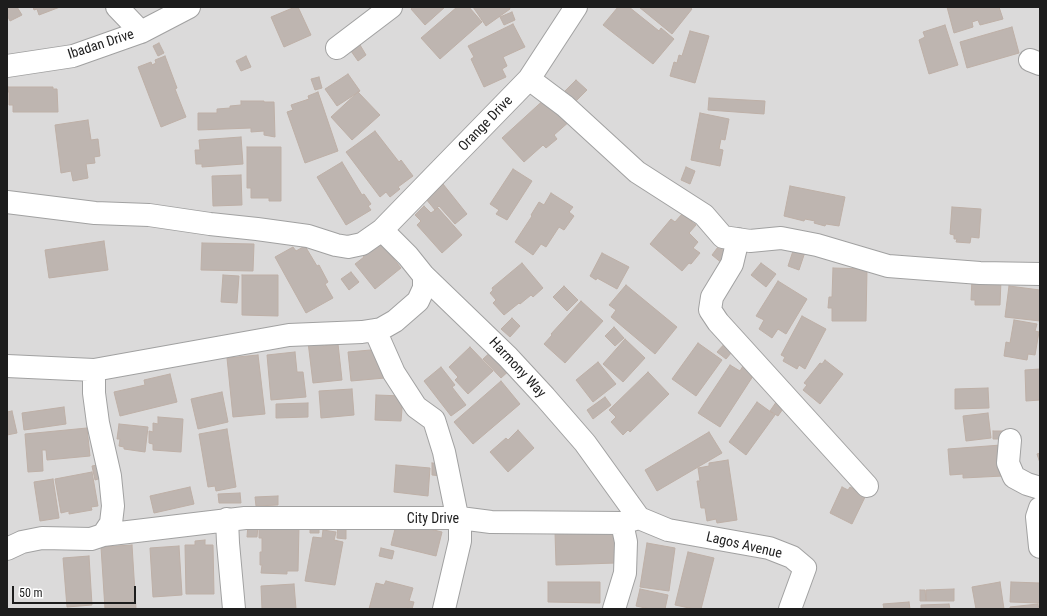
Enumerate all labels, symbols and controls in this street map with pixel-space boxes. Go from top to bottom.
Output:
street label: Ibadan Drive [66,26,136,64]
street label: Orange Drive [455,93,517,155]
street label: Harmony Way [485,335,549,401]
street label: City Drive [407,511,459,527]
street label: Lagos Avenue [705,529,783,563]
scale bar [14,578,138,604]
text: 50 m [19,586,43,600]

